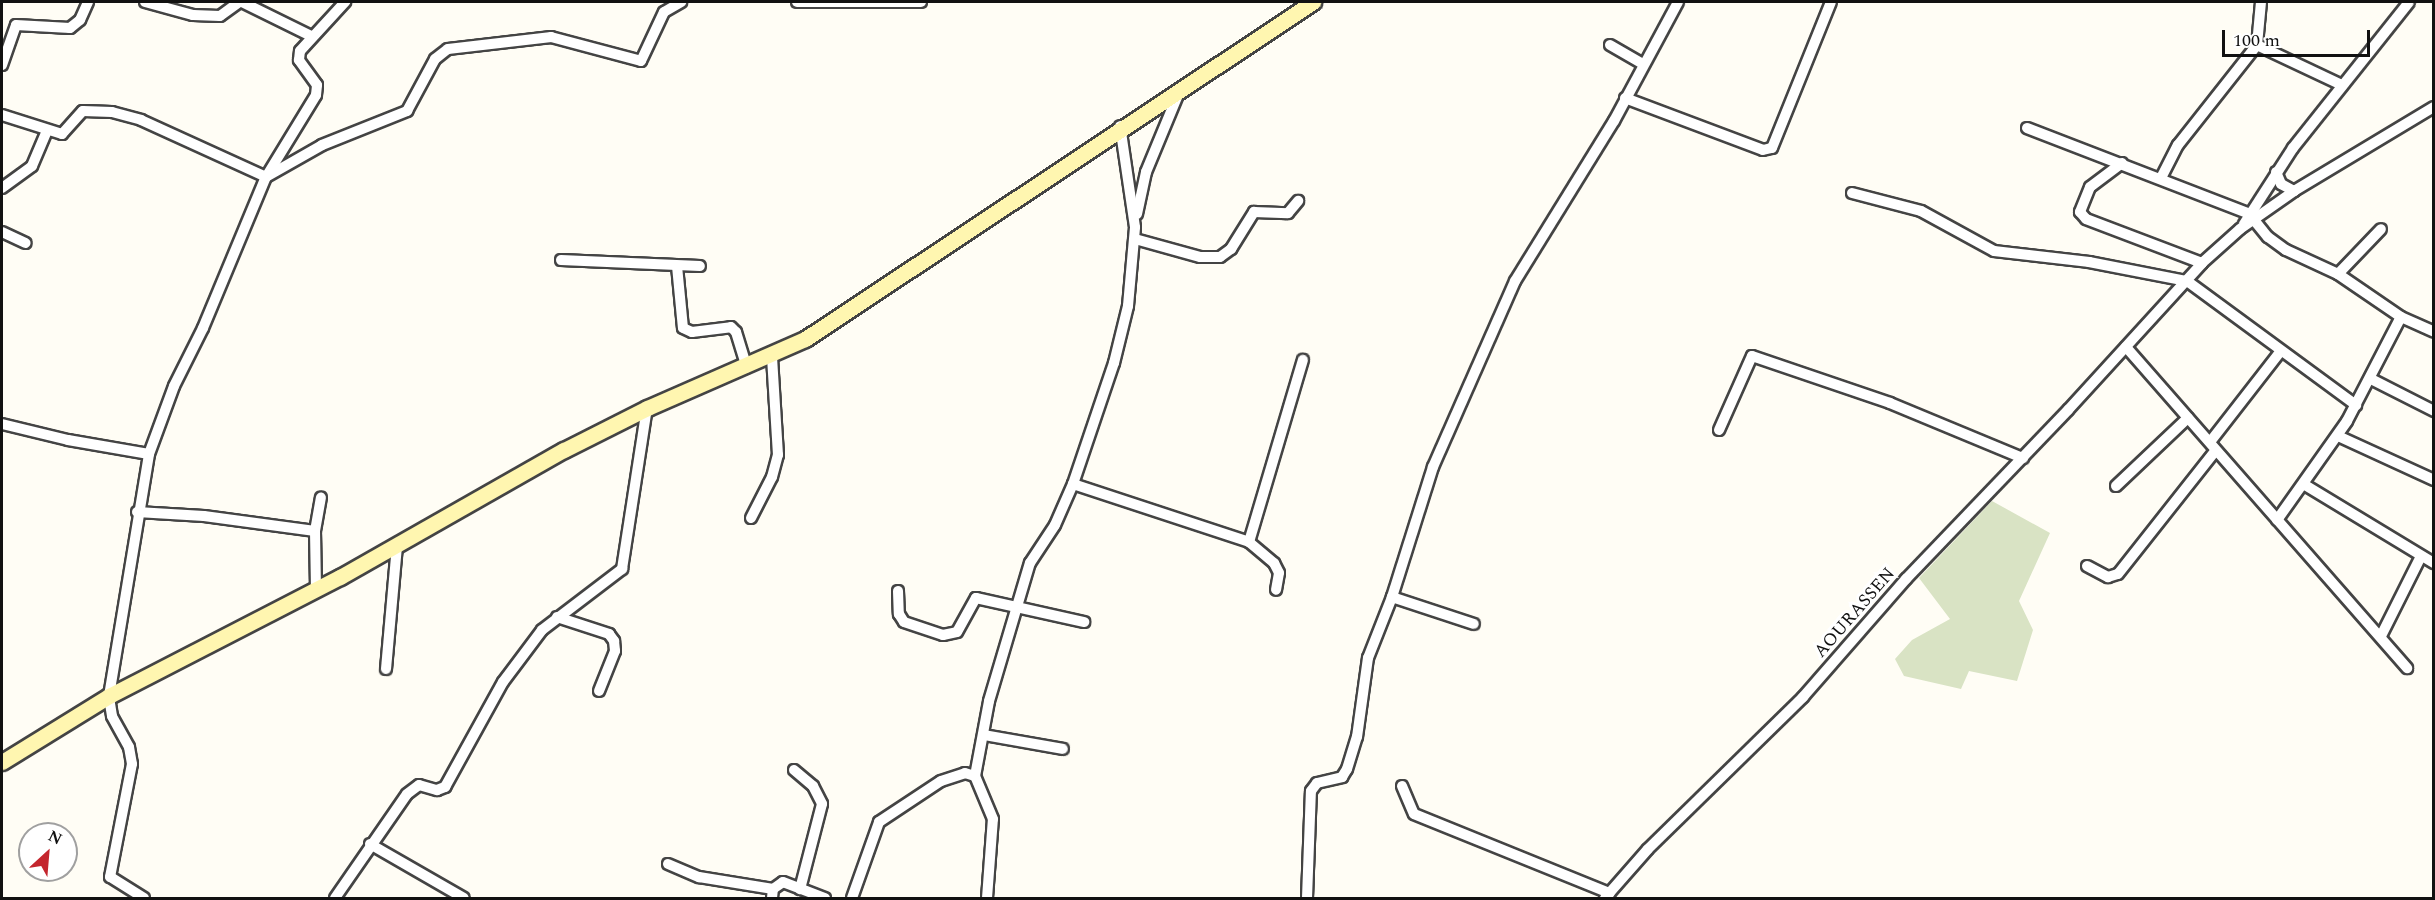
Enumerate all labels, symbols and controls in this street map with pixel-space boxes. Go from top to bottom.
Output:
scale bar [2225,18,2374,56]
text: 100 m [2233,27,2280,54]
street label: AOURASSEN [1810,563,1900,663]
north arrow [18,822,78,882]
text: N [44,824,66,851]

